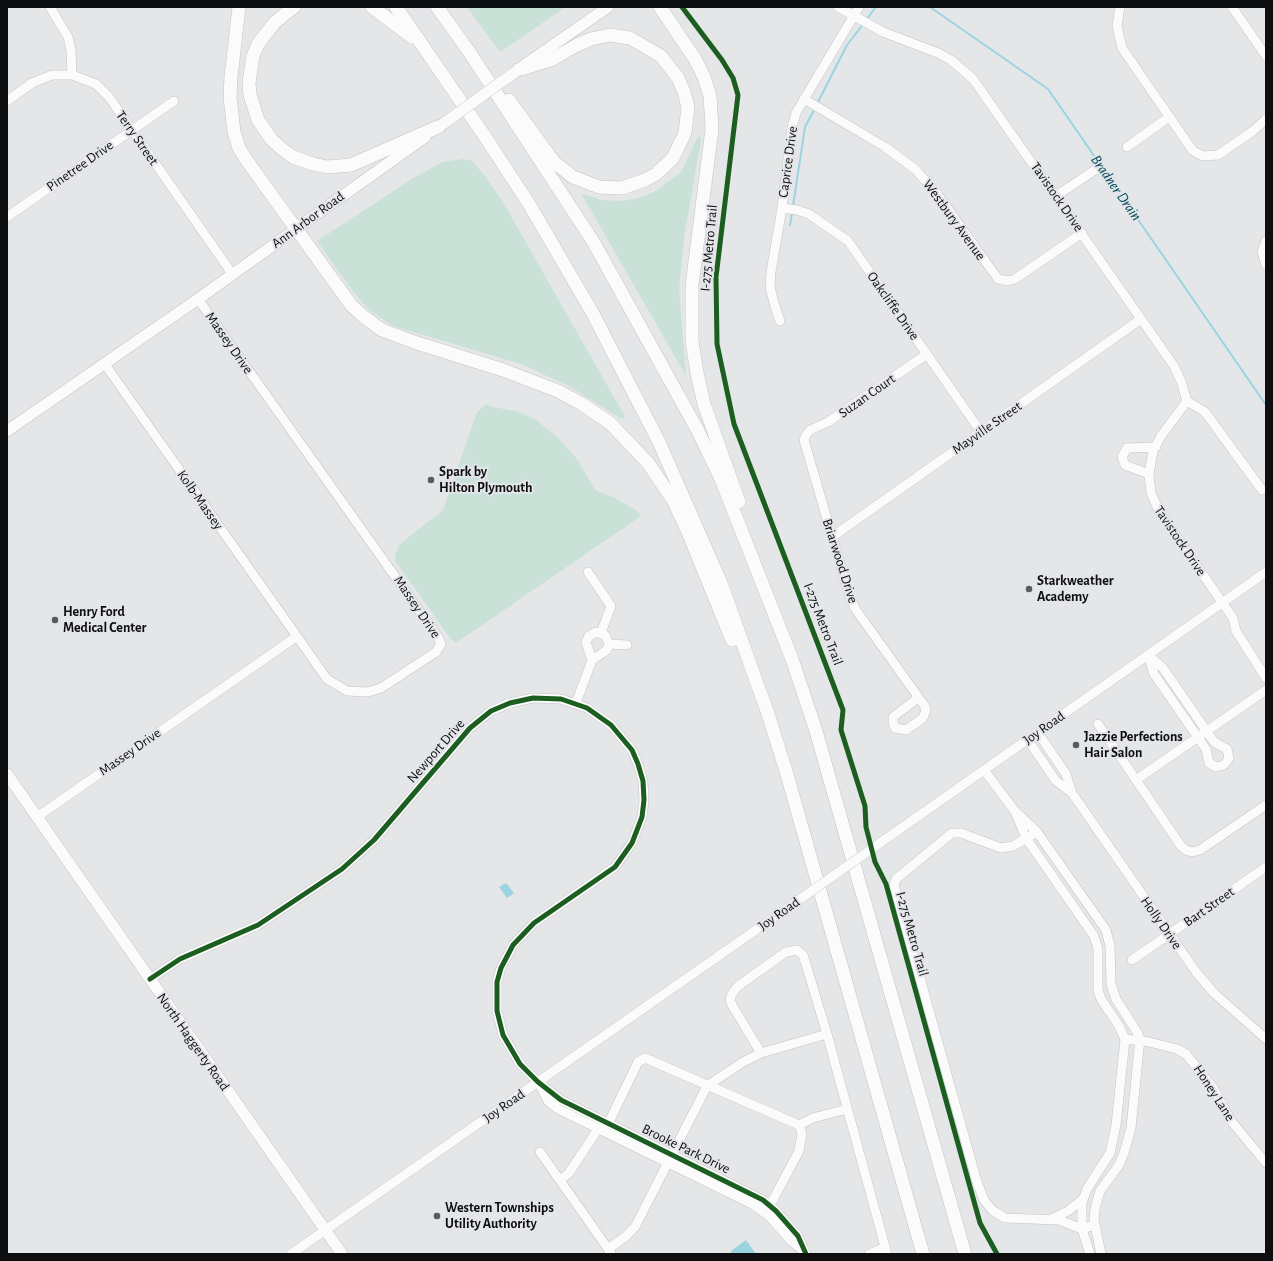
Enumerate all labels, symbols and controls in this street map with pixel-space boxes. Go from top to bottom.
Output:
street label: Terry Street [112,107,162,169]
street label: Caprice Drive [775,125,801,199]
street label: Pinetree Drive [43,137,117,195]
water label: Bradner Drain [1087,152,1145,224]
street label: Tavistock Drive [1027,159,1087,235]
street label: Westbury Avenue [919,176,989,264]
street label: Ann Arbor Road [268,188,348,252]
street label: I-275 Metro Trail [697,204,721,292]
street label: Oakcliffe Drive [863,268,923,344]
street label: Massey Drive [202,309,256,377]
street label: Suzan Court [835,370,899,422]
street label: Mayville Street [949,398,1025,458]
place label: Spark by Hilton Plymouth [439,464,532,496]
street label: Kolb-Massey [173,467,227,533]
marker: Spark by Hilton Plymouth [426,475,436,485]
street label: Tavistock Drive [1150,503,1210,579]
street label: Briarwood Drive [818,517,862,605]
street label: Massey Drive [390,573,444,641]
place label: Starkweather Academy [1037,573,1114,606]
street label: I-275 Metro Trail [800,580,846,668]
marker: Starkweather Academy [1024,584,1034,594]
place label: Henry Ford Medical Center [63,604,146,636]
marker: Henry Ford Medical Center [50,615,60,625]
street label: Joy Road [1020,708,1068,748]
street label: Newport Drive [404,716,468,786]
street label: Massey Drive [96,725,164,779]
place label: Jazzie Perfections Hair Salon [1084,729,1183,762]
marker: Jazzie Perfections Hair Salon [1071,740,1081,750]
street label: Bart Street [1180,883,1238,931]
street label: I-275 Metro Trail [892,890,932,978]
street label: Holly Drive [1137,893,1185,953]
street label: Joy Road [755,894,803,934]
street label: North Haggerty Road [153,990,233,1094]
street label: Honey Lane [1190,1062,1238,1124]
street label: Joy Road [480,1086,528,1126]
street label: Brooke Park Drive [639,1120,733,1178]
place label: Western Townships Utility Authority [445,1200,554,1232]
marker: Western Townships Utility Authority [432,1211,442,1221]

